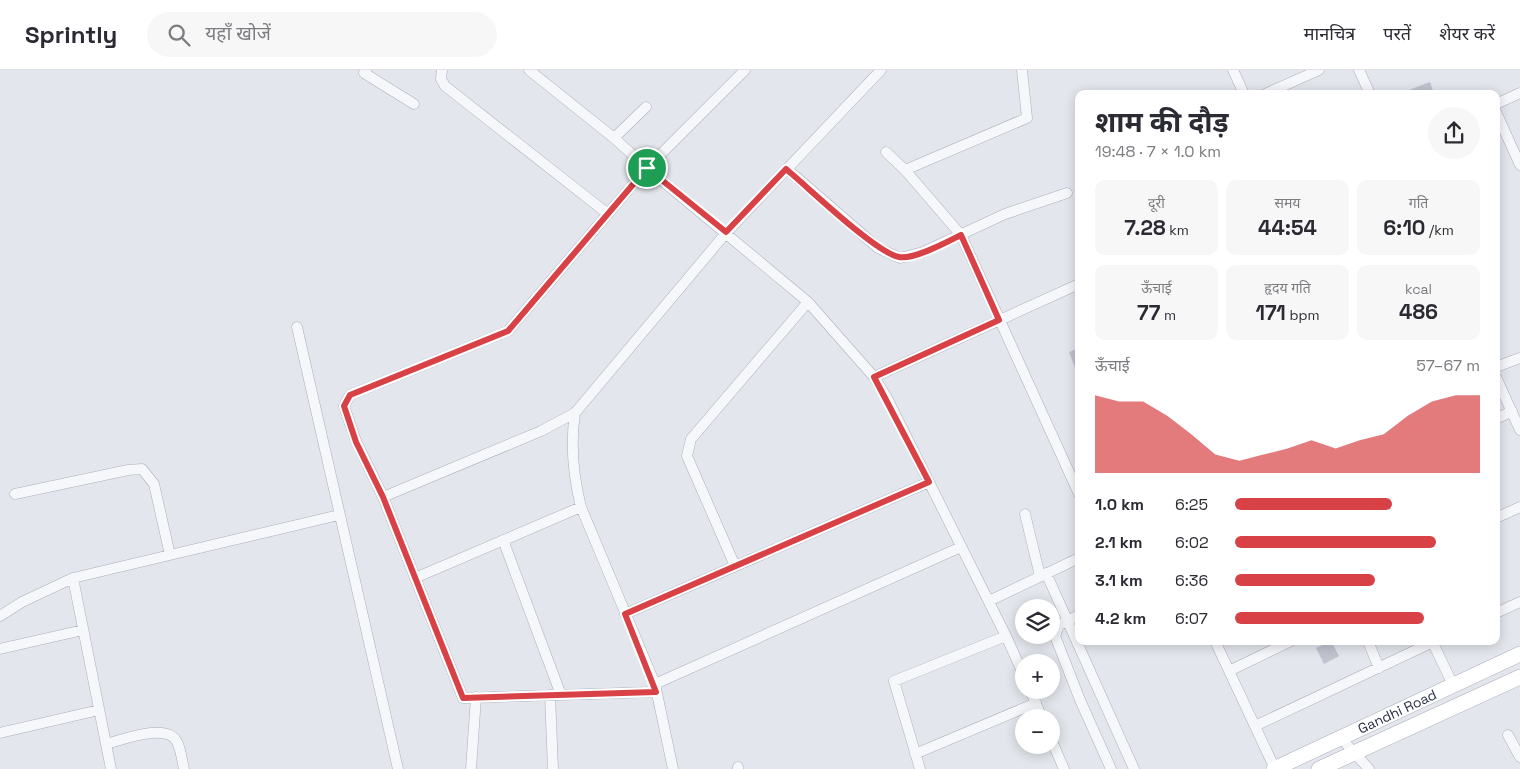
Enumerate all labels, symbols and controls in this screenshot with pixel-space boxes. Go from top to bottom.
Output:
search box [147,12,497,57]
text: Sprintly [25,19,117,50]
icon: search [165,21,193,49]
text: यहाँ खोजें [205,21,271,46]
text: मानचित्र [1304,22,1355,45]
text: परतें [1383,22,1411,45]
text: शेयर करें [1439,22,1495,45]
text: शाम की दौड़ [1095,104,1228,140]
button: share [1428,107,1480,159]
text: 19:48 · 7 × 1.0 km [1095,141,1221,162]
pin [626,147,668,189]
icon: arrive [633,154,661,182]
text: दूरी [1148,194,1165,212]
text: समय [1275,194,1300,212]
text: गति [1409,194,1428,212]
text: 7.28 [1124,214,1166,241]
text: 44:54 [1258,214,1317,241]
text: 6:10 [1383,214,1425,241]
text: km [1166,221,1189,239]
text: /km [1425,221,1454,239]
text: ऊँचाई [1141,279,1172,297]
text: हृदय गति [1264,279,1311,297]
text: kcal [1405,280,1432,298]
text: 486 [1399,298,1438,325]
text: 77 [1137,299,1160,326]
text: 171 [1255,299,1286,326]
text: m [1160,306,1176,324]
text: bpm [1286,306,1320,324]
text: ऊँचाई [1095,355,1130,376]
text: 57–67 m [1416,355,1480,376]
text: 1.0 km [1095,494,1144,515]
text: 6:25 [1175,494,1208,515]
text: 2.1 km [1095,532,1142,553]
text: 6:02 [1175,532,1209,553]
text: 3.1 km [1095,570,1143,591]
text: 6:36 [1175,570,1208,591]
map controls [1015,599,1060,754]
button: layers [1015,599,1060,644]
text: 4.2 km [1095,608,1146,629]
text: 6:07 [1175,608,1208,629]
button: + [1015,654,1060,699]
street label: Gandhi Road [1355,685,1440,738]
button: − [1015,709,1060,754]

